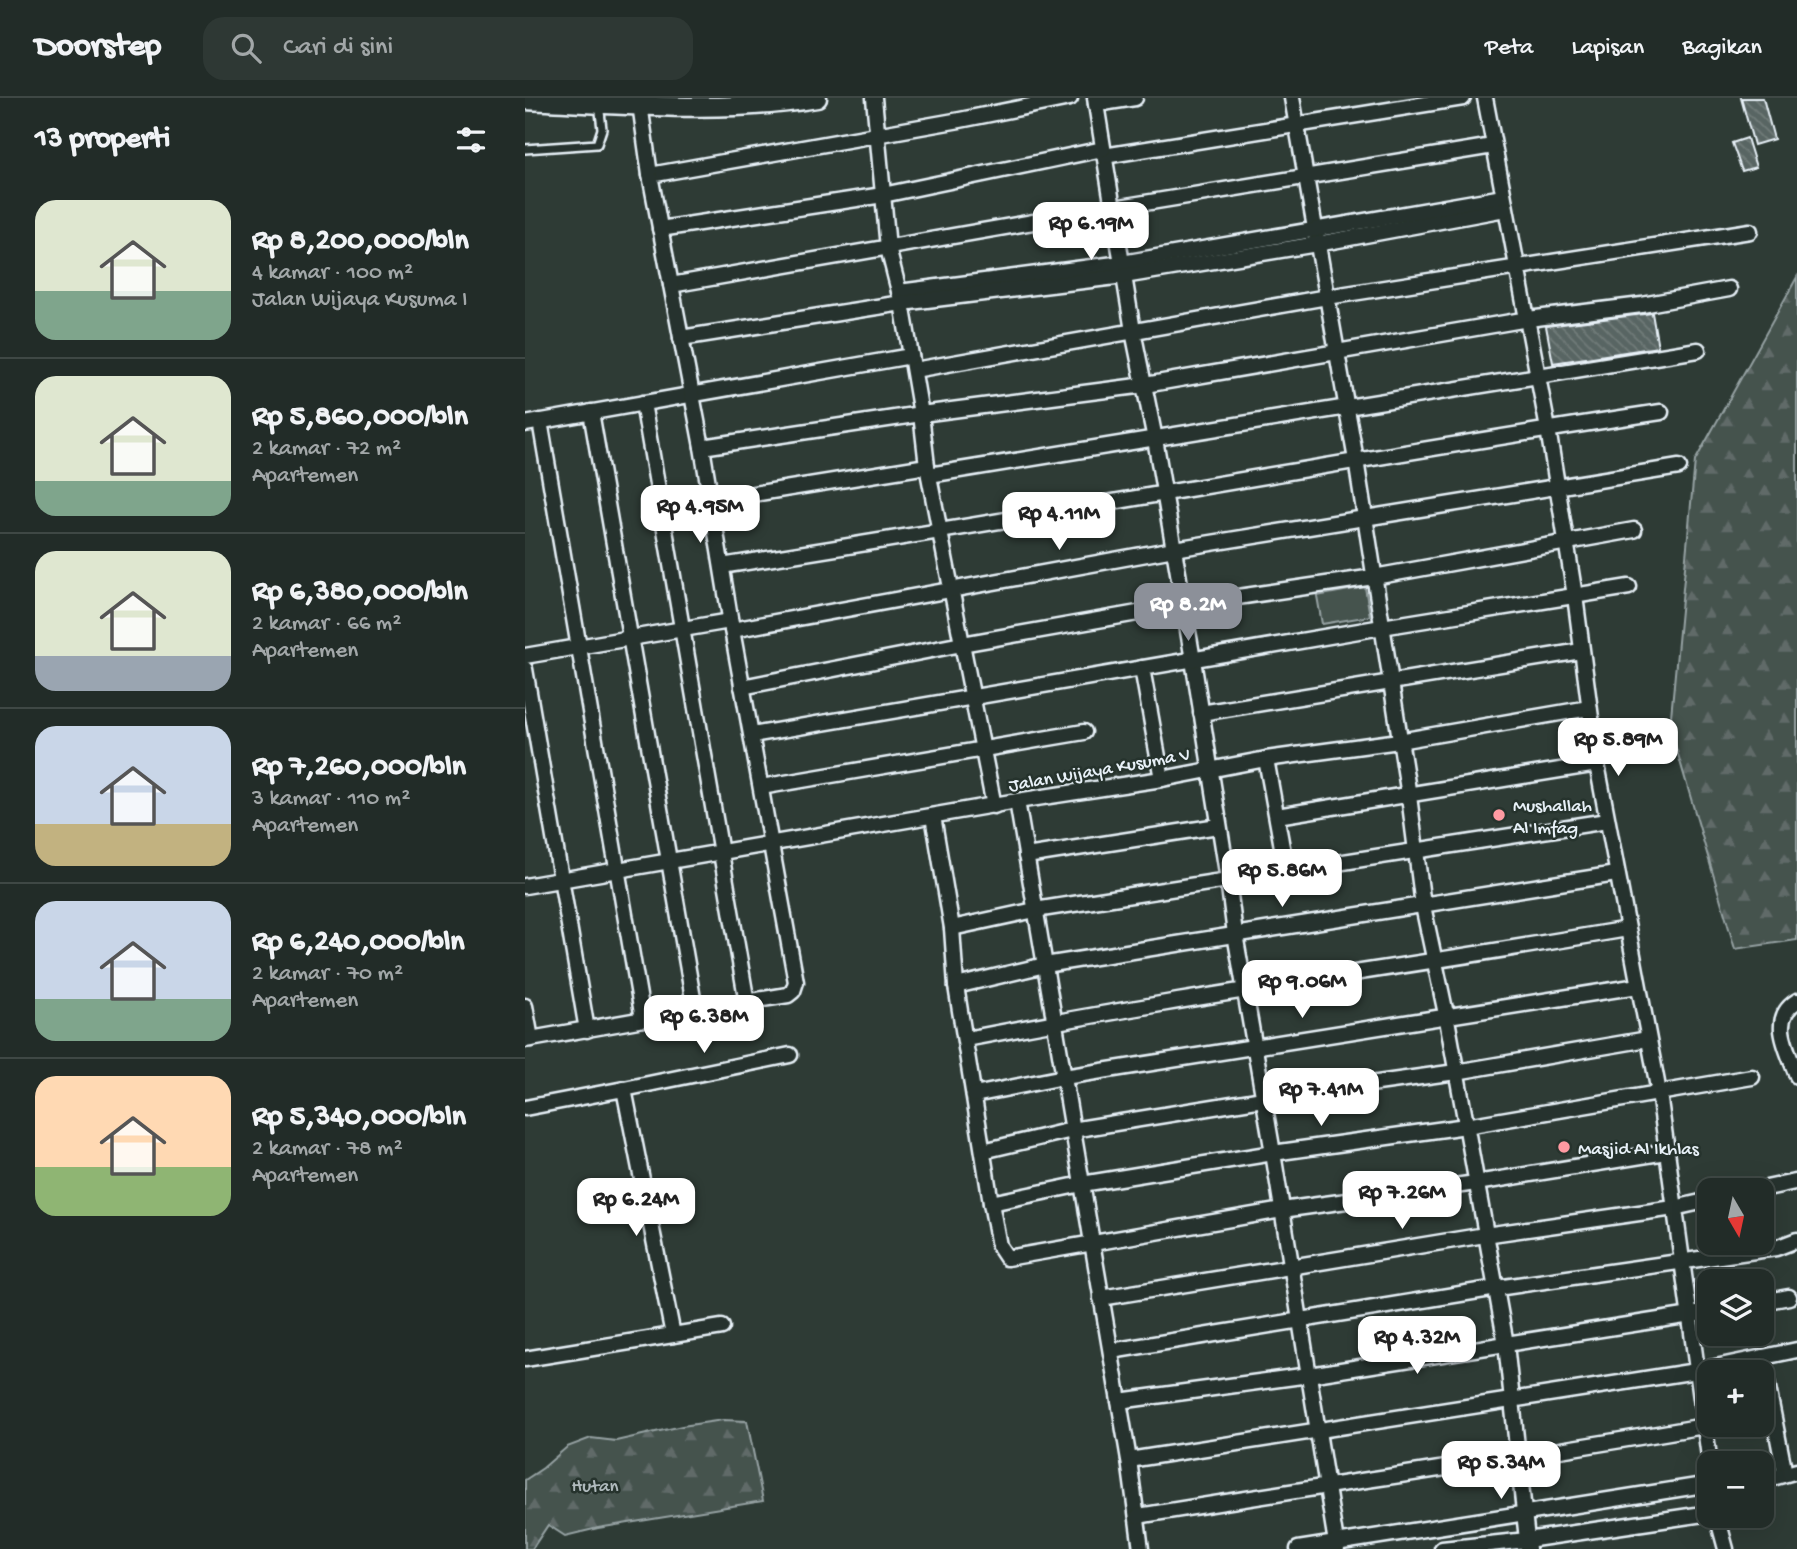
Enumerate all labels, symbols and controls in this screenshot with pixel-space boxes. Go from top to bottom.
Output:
search box [203,17,693,80]
text: Doorstep [35,29,161,67]
icon: search [227,29,265,67]
text: Cari di sini [283,33,393,64]
text: Peta [1485,34,1533,63]
text: Lapisan [1571,34,1644,63]
text: Bagikan [1682,34,1762,63]
icon: filters [452,121,490,159]
text: 13 properti [35,123,170,158]
pin: Rp 6.19M [1019,202,1163,262]
text: Rp 6.19M [1049,211,1133,238]
text: Rp 8,200,000/bln [252,225,469,260]
icon: home [91,228,175,312]
text: 4 kamar · 100 m² [252,260,413,287]
text: Jalan Wijaya Kusuma I [252,287,468,314]
text: Rp 5,860,000/bln [252,401,468,436]
icon: home [91,404,175,488]
text: 2 kamar · 72 m² [252,436,401,463]
text: Apartemen [252,463,358,490]
pin: Rp 4.95M [628,486,772,545]
pin: Rp 4.11M [987,492,1131,552]
text: Rp 4.95M [657,494,743,521]
text: Rp 4.11M [1018,501,1100,528]
text: Rp 6,380,000/bln [252,576,468,611]
icon: home [91,579,175,663]
pin: Rp 8.2M [1123,584,1253,643]
text: Rp 8.2M [1150,592,1226,619]
text: 2 kamar · 66 m² [252,611,401,638]
text: Apartemen [252,638,358,665]
pin: Rp 5.89M [1546,718,1690,778]
text: Rp 5.89M [1574,727,1662,754]
street label: Jalan Wijaya Kusuma V [1007,744,1192,799]
text: Rp 7,260,000/bln [252,751,466,786]
icon: home [91,754,175,838]
text: 3 kamar · 110 m² [252,786,410,813]
place label: Mushallah Al Imfag [1513,796,1592,841]
marker: Mushallah Al Imfag [1491,807,1507,823]
text: Apartemen [252,813,358,840]
pin: Rp 5.86M [1210,850,1354,909]
text: Rp 5.86M [1238,858,1326,885]
text: Rp 6,240,000/bln [252,926,465,961]
icon: home [91,929,175,1013]
pin: Rp 9.06M [1230,960,1374,1020]
text: 2 kamar · 70 m² [252,961,403,988]
text: Rp 9.06M [1258,969,1346,996]
text: Apartemen [252,988,358,1015]
pin: Rp 6.38M [632,996,776,1055]
text: Rp 6.38M [660,1004,748,1031]
pin: Rp 7.41M [1249,1068,1393,1128]
text: Rp 7.41M [1279,1077,1363,1104]
text: Rp 5,340,000/bln [252,1101,466,1136]
icon: home [91,1104,175,1188]
text: 2 kamar · 78 m² [252,1136,403,1163]
marker: Masjid Al Ikhlas [1556,1139,1572,1155]
place label: Masjid Al Ikhlas [1578,1139,1700,1162]
text: Apartemen [252,1163,358,1190]
pin: Rp 7.26M [1330,1172,1474,1231]
pin: Rp 6.24M [564,1178,708,1238]
north arrow [1697,1178,1775,1255]
map controls [1697,1178,1774,1528]
text: Rp 7.26M [1359,1180,1445,1207]
text: Rp 6.24M [593,1187,679,1214]
button: layers [1697,1269,1774,1346]
pin: Rp 4.32M [1345,1316,1489,1376]
text: Rp 4.32M [1374,1325,1460,1352]
button: + [1697,1360,1774,1437]
pin: Rp 5.34M [1429,1442,1573,1501]
text: Rp 5.34M [1458,1450,1544,1477]
button: − [1697,1451,1774,1528]
park label: Hutan [571,1476,619,1499]

